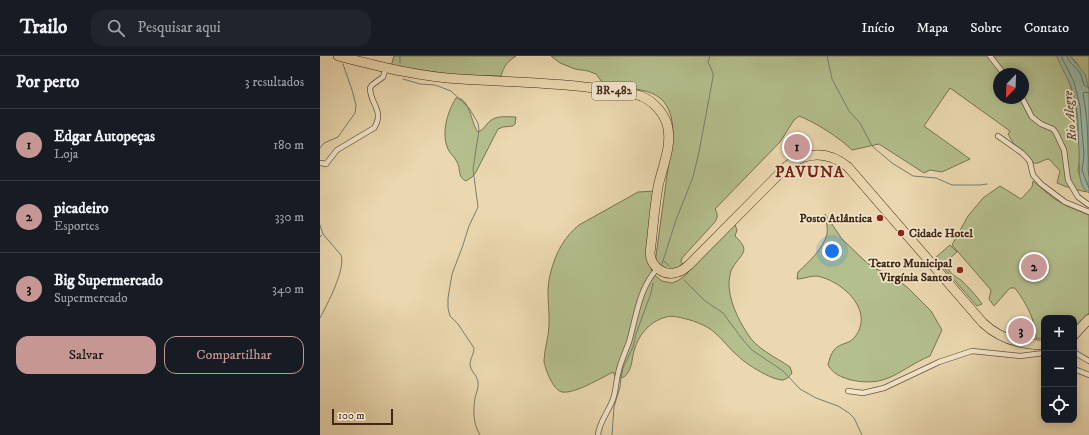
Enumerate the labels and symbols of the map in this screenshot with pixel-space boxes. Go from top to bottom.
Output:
north arrow [993,68,1029,104]
road number: BR-482 [592,82,636,100]
water label: Rio Alegre [1060,90,1080,143]
pin: 1 [784,132,810,162]
district label: PAVUNA [775,162,845,182]
place label: Posto Atlântica [800,211,873,226]
marker: Posto Atlântica [875,213,885,223]
place label: Cidade Hotel [909,226,973,241]
marker: Cidade Hotel [896,228,906,238]
your location [822,241,842,261]
pin: 2 [1021,252,1047,282]
place label: Teatro Municipal Virgínia Santos [867,256,952,285]
marker: Teatro Municipal Virgínia Santos [955,265,965,275]
pin: 3 [1008,316,1034,346]
scale bar [332,407,393,426]

